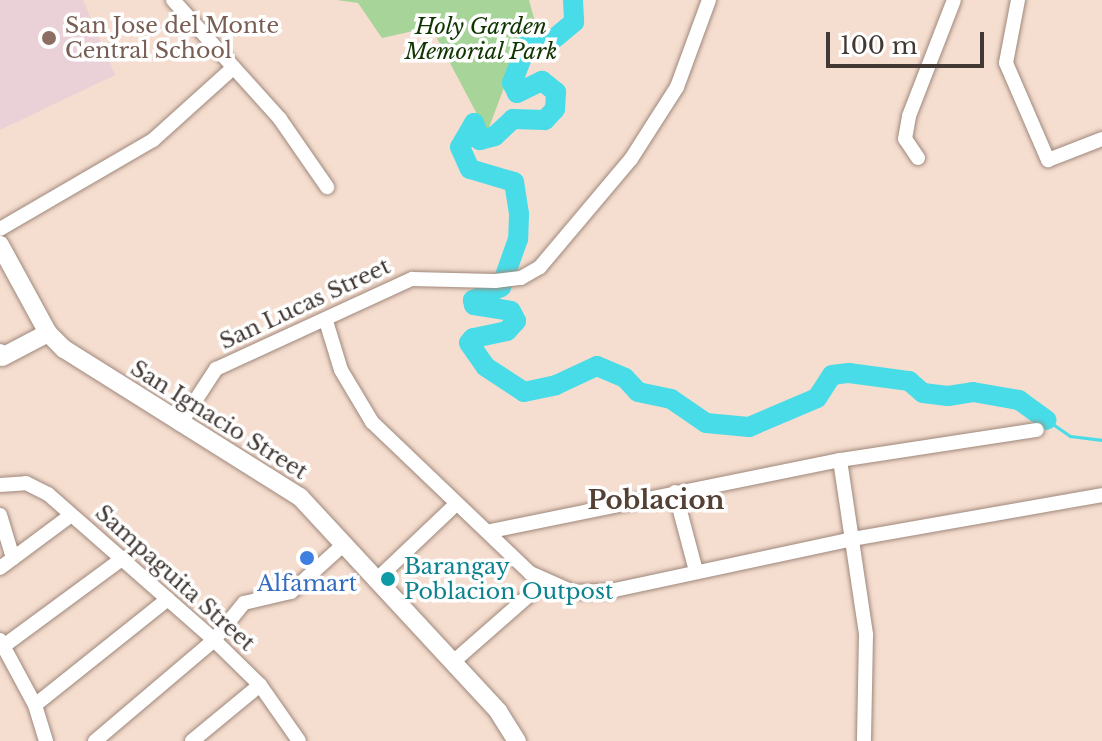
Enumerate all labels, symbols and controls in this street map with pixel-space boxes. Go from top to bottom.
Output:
place label: San Jose del Monte Central School [65,12,279,64]
park label: Holy Garden Memorial Park [404,13,558,64]
scale bar [830,16,988,66]
marker: San Jose del Monte Central School [40,29,58,47]
text: 100 m [840,31,918,60]
street label: San Lucas Street [216,253,394,355]
street label: San Ignacio Street [126,355,312,485]
district label: Poblacion [588,485,724,517]
street label: Sampaguita Street [90,499,260,657]
marker: Alfamart [298,549,316,567]
place label: Barangay Poblacion Outpost [404,553,613,604]
marker: Barangay Poblacion Outpost [379,570,397,588]
place label: Alfamart [257,571,357,597]

